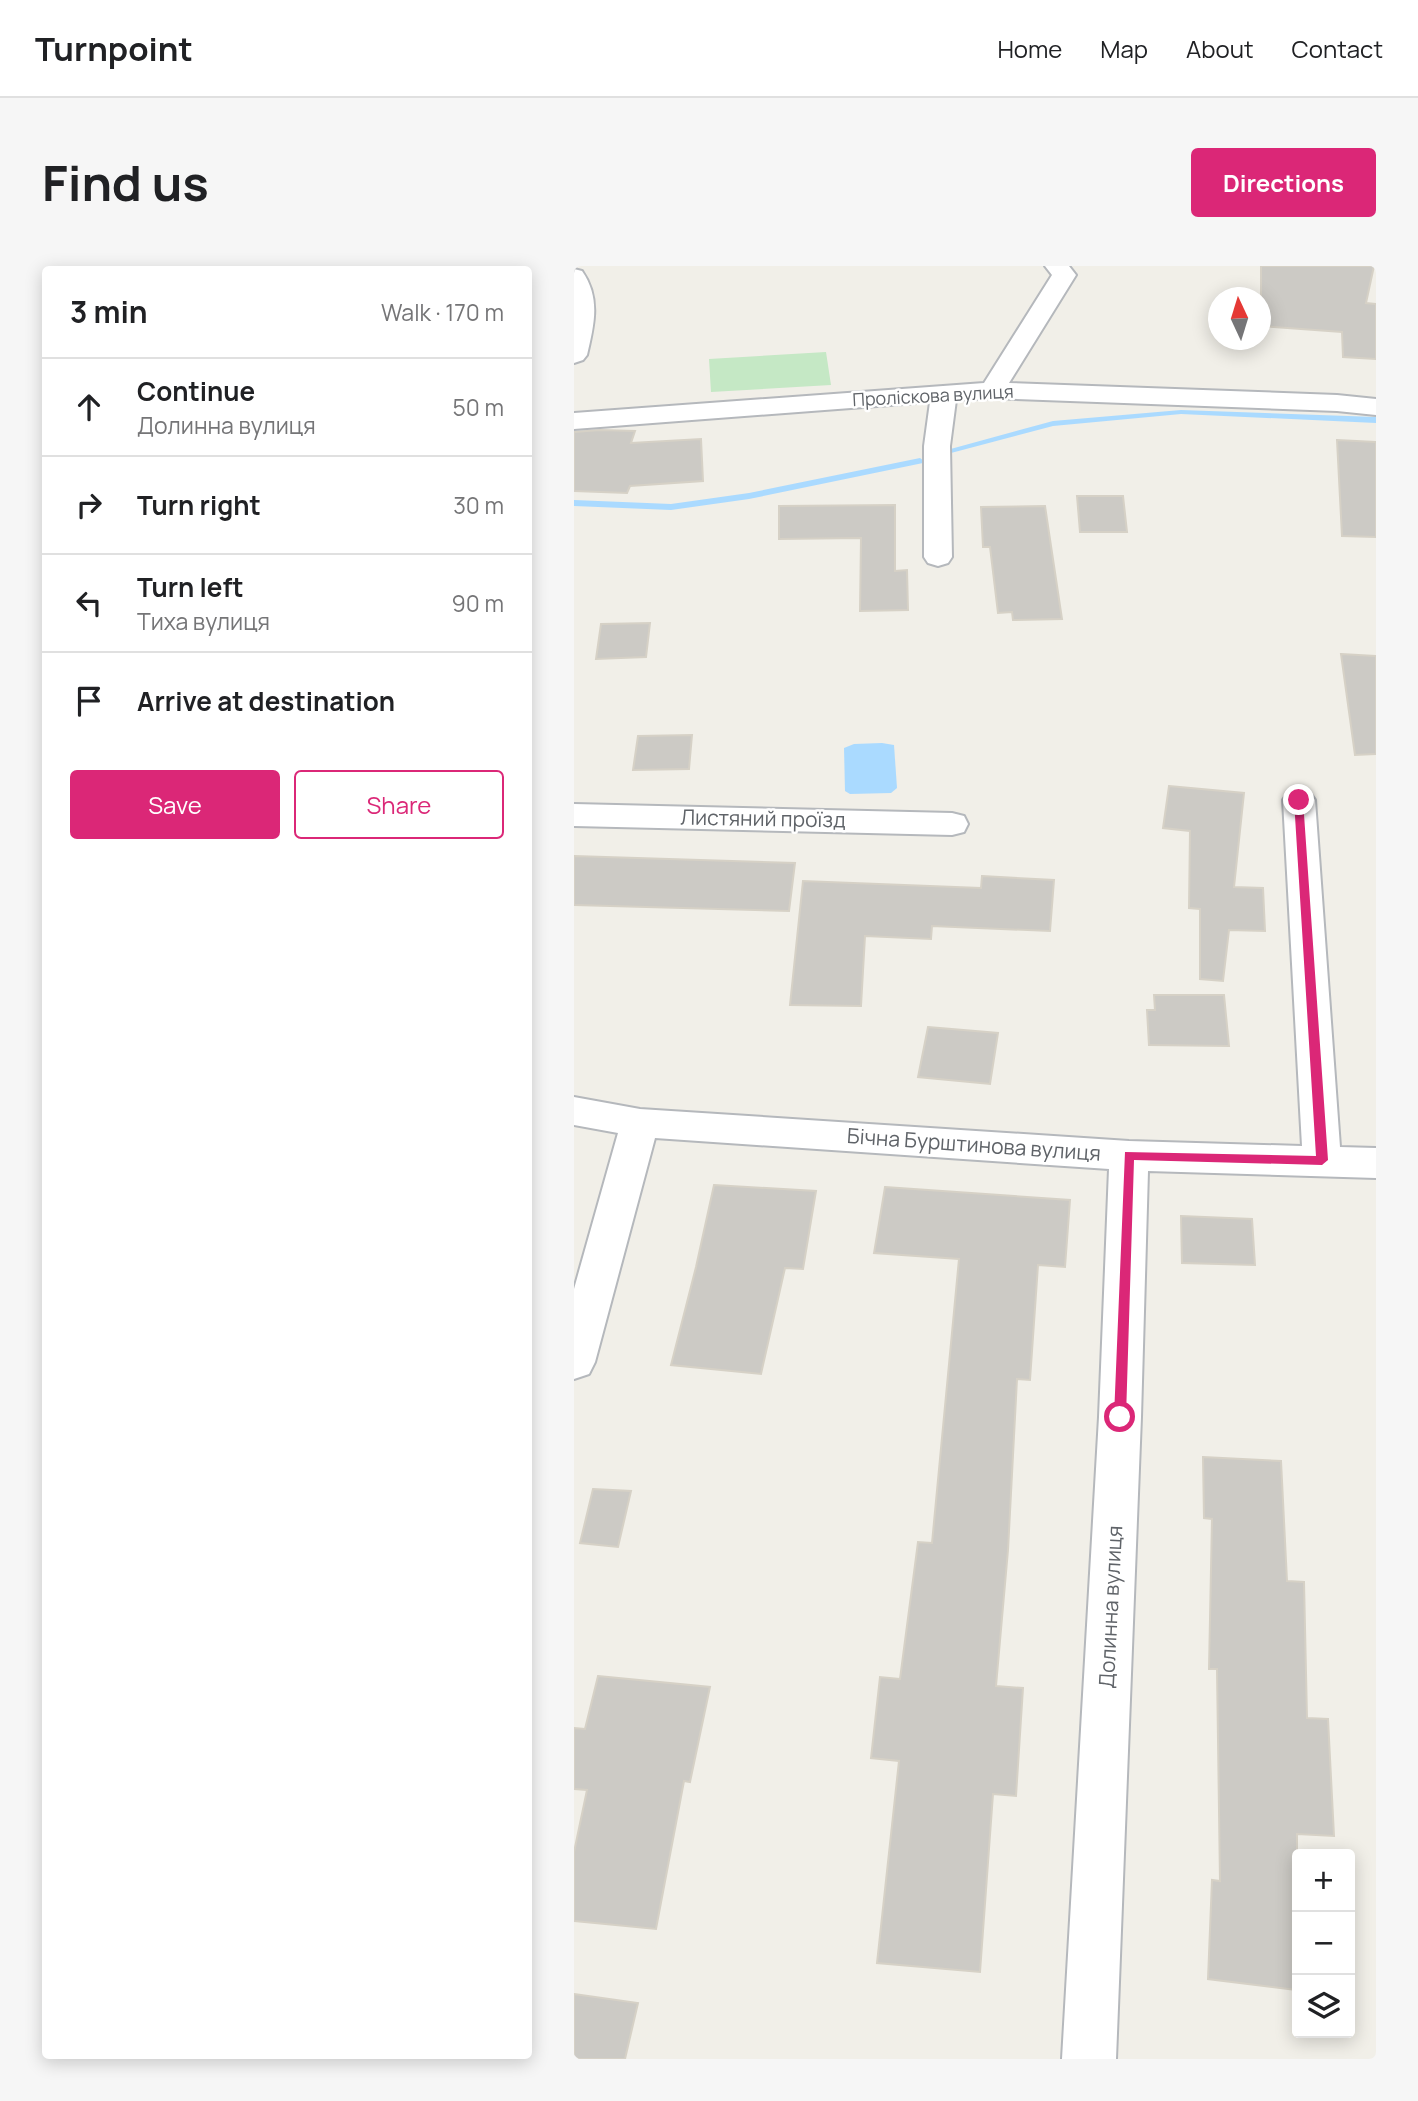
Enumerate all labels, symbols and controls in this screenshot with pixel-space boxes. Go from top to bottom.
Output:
text: Turnpoint [35,26,193,71]
text: Home [997,32,1062,65]
text: Map [1100,32,1148,65]
text: About [1186,32,1254,65]
text: Contact [1292,32,1383,65]
button: Directions [1191,148,1376,217]
text: Find us [42,149,209,216]
north arrow [1208,287,1271,350]
text: 3 min [70,291,148,332]
text: Walk · 170 m [381,296,504,328]
text: Continue [137,373,255,409]
street label: Проліскова вулиця [852,379,1014,411]
icon: ahead [70,388,108,426]
text: 50 m [453,391,504,423]
text: Долинна вулиця [137,409,316,441]
icon: right [70,486,108,524]
text: Turn right [137,487,261,523]
text: 30 m [453,489,504,521]
text: Turn left [137,569,244,605]
icon: left [70,584,108,622]
text: 90 m [452,587,504,619]
text: Тиха вулиця [137,605,270,637]
icon: arrive [70,682,108,720]
text: Arrive at destination [137,683,395,719]
button: Save [70,770,280,839]
button: Share [294,770,504,839]
route end [1283,784,1314,815]
street label: Листяний проїзд [680,803,846,833]
street label: Бічна Бурштинова вулиця [846,1121,1102,1167]
route start [1104,1401,1135,1432]
street label: Долинна вулиця [1092,1525,1128,1689]
map controls [1292,1849,1355,2038]
button: + [1292,1849,1355,1912]
button: − [1292,1912,1355,1975]
button: layers [1292,1975,1355,2038]

